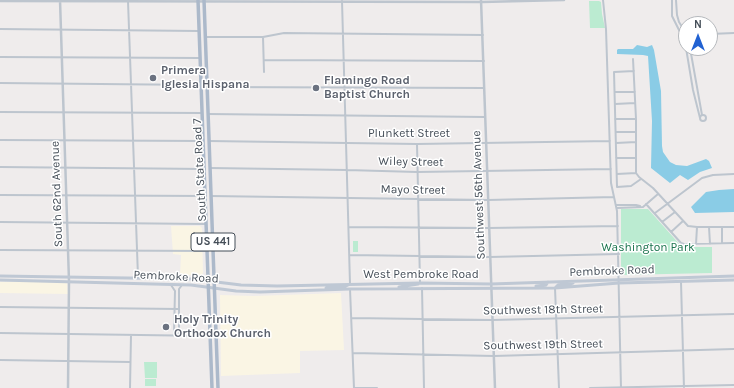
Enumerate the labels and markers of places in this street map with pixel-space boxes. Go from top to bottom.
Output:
place label: Primera Iglesia Hispana [161,64,250,92]
marker: Primera Iglesia Hispana [148,73,158,83]
place label: Flamingo Road Baptist Church [324,74,410,102]
marker: Flamingo Road Baptist Church [311,83,321,93]
place label: Holy Trinity Orthodox Church [174,313,271,341]
marker: Holy Trinity Orthodox Church [161,322,171,332]

